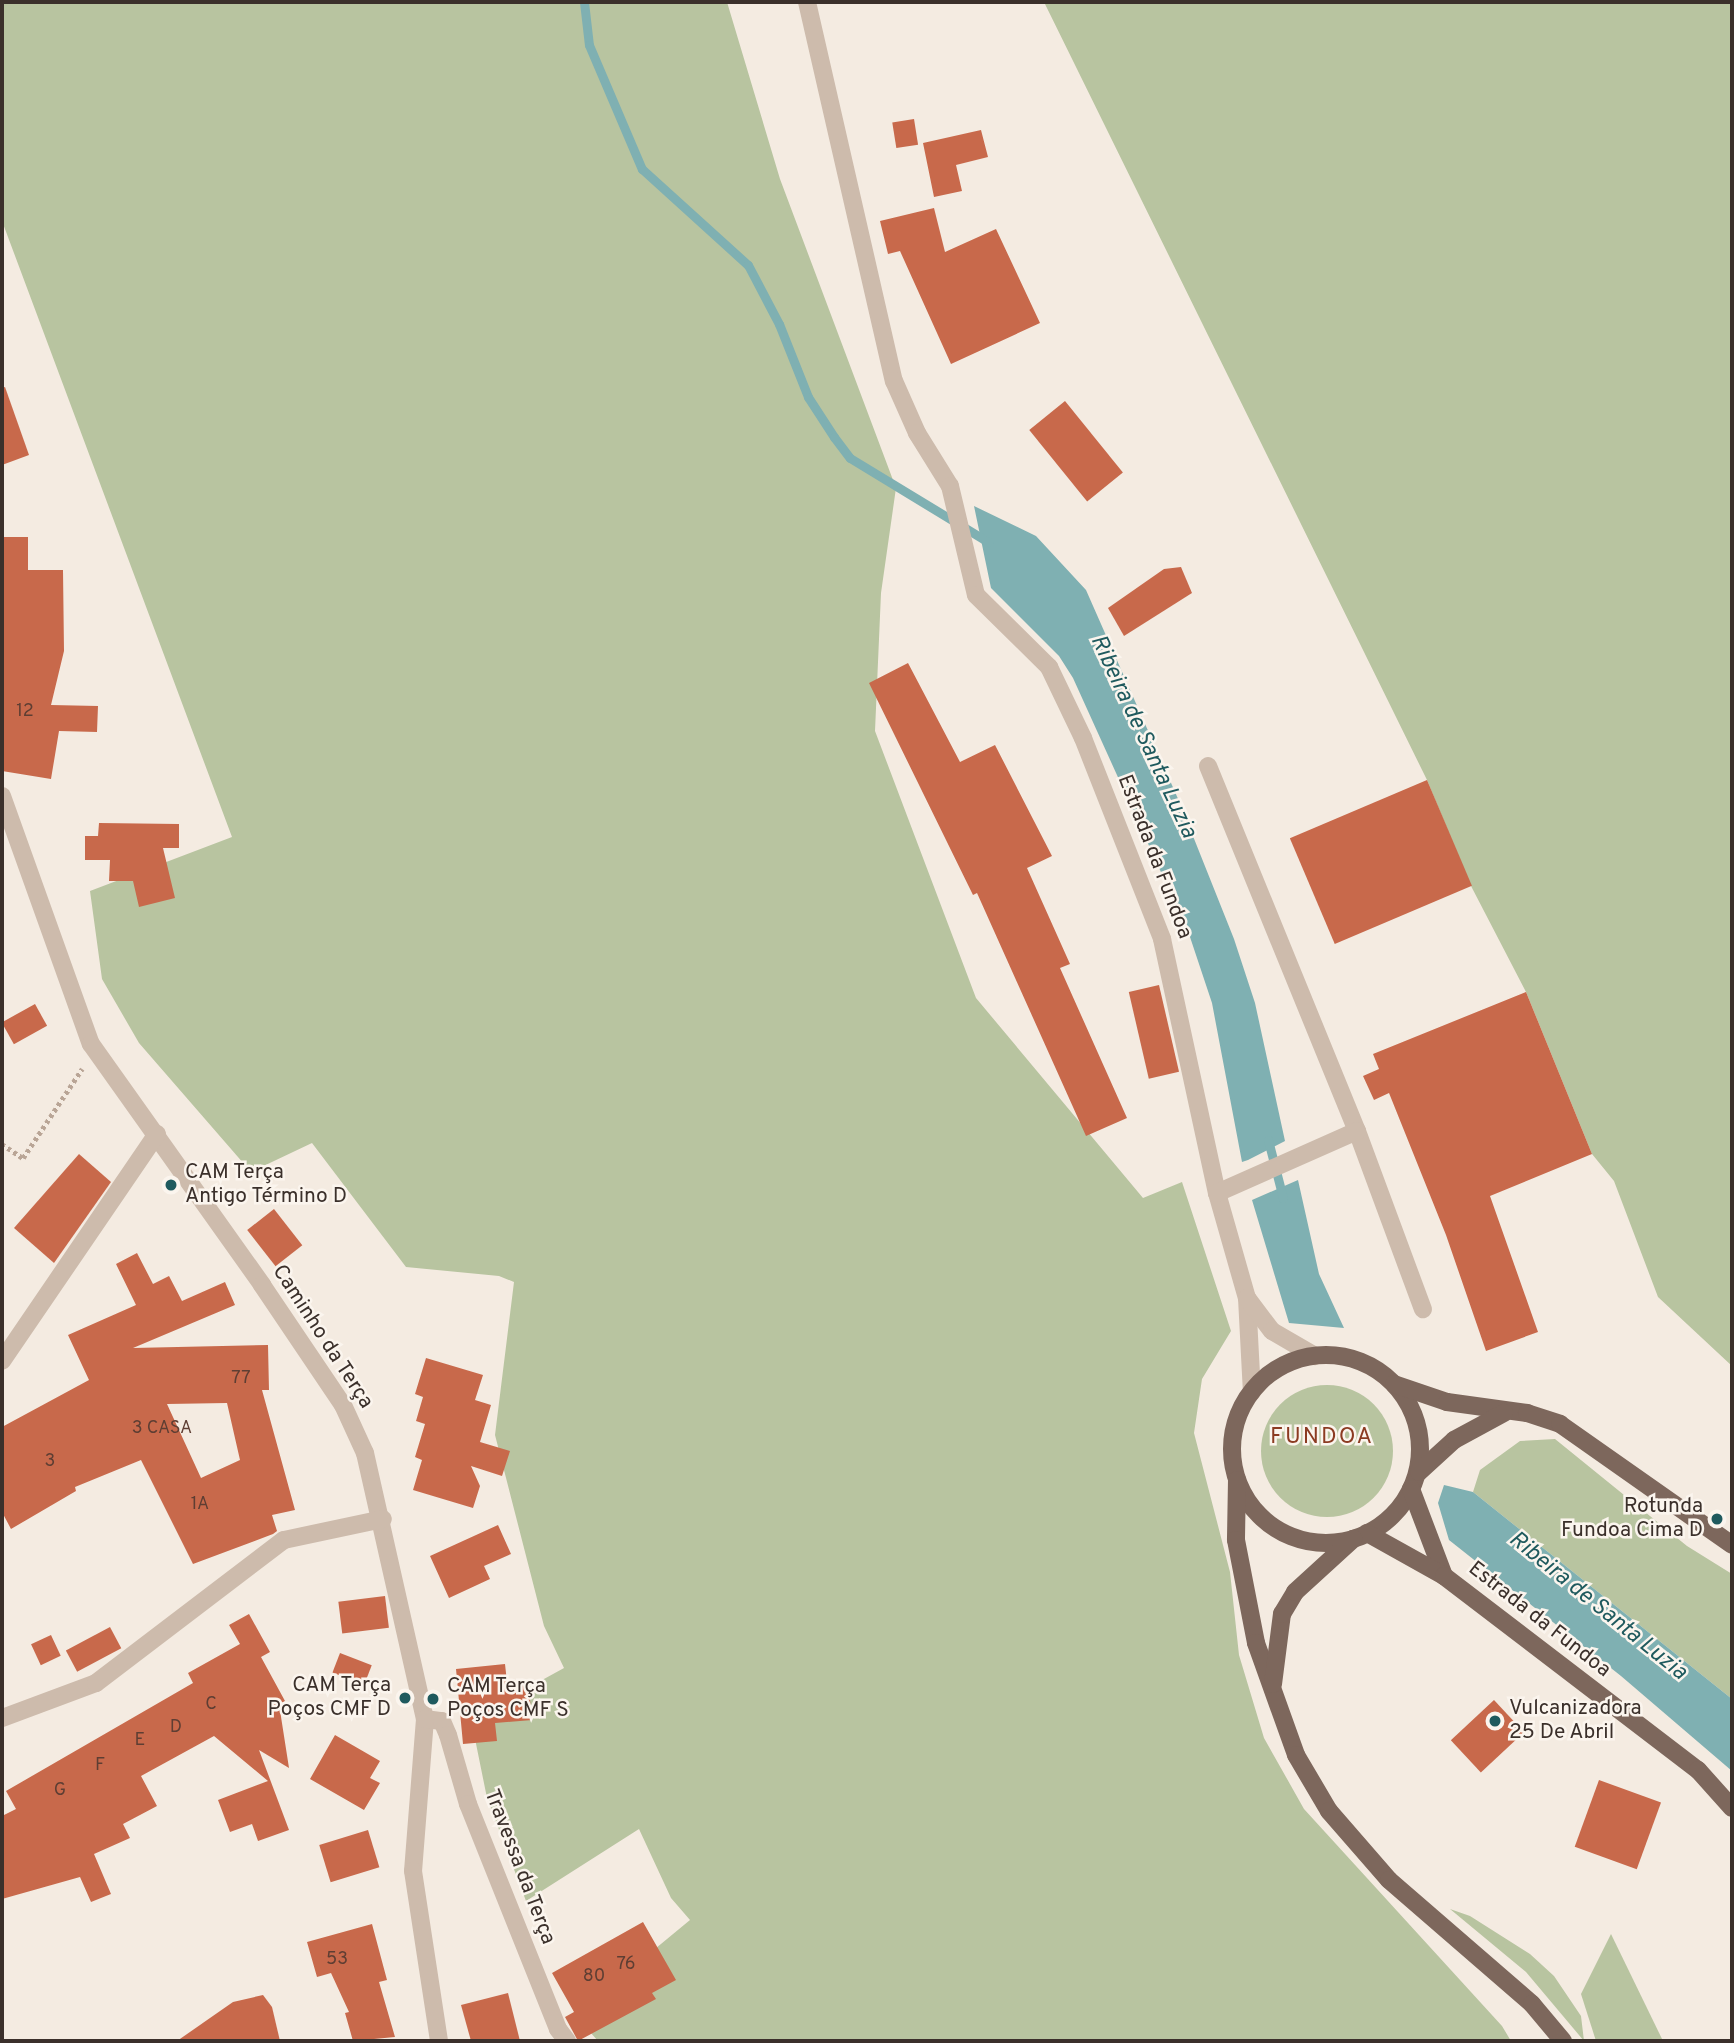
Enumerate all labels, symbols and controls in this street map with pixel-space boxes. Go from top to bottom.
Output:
water label: Ribeira de Santa Luzia [1083,631,1201,843]
house number: 12 [16,701,34,723]
street label: Estrada da Fundoa [1111,771,1197,943]
place label: CAM Terça Antigo Término D [185,1160,348,1210]
marker: CAM Terça Antigo Término D [163,1177,179,1193]
street label: Caminho da Terça [266,1260,378,1414]
house number: 77 [231,1368,251,1390]
house number: 3 CASA [132,1418,192,1440]
district label: FUNDOA [1271,1424,1373,1452]
house number: 3 [45,1451,55,1473]
house number: 1A [191,1494,209,1516]
place label: Rotunda Fundoa Cima D [1561,1494,1703,1544]
marker: Rotunda Fundoa Cima D [1709,1511,1725,1527]
water label: Ribeira de Santa Luzia [1502,1527,1692,1687]
street label: Estrada da Fundoa [1463,1557,1615,1683]
place label: CAM Terça Poços CMF D [267,1673,391,1723]
place label: CAM Terça Poços CMF S [447,1674,569,1724]
marker: CAM Terça Poços CMF D [397,1690,413,1706]
marker: CAM Terça Poços CMF S [425,1691,441,1707]
house number: C [205,1694,217,1716]
place label: Vulcanizadora 25 De Abril [1509,1696,1642,1746]
marker: Vulcanizadora 25 De Abril [1487,1713,1503,1729]
house number: D [170,1717,182,1739]
house number: E [135,1730,145,1752]
house number: F [95,1755,105,1777]
house number: G [54,1780,66,1802]
street label: Travessa da Terça [478,1785,560,1949]
house number: 53 [326,1949,348,1971]
house number: 76 [616,1954,636,1976]
house number: 80 [583,1966,605,1988]

